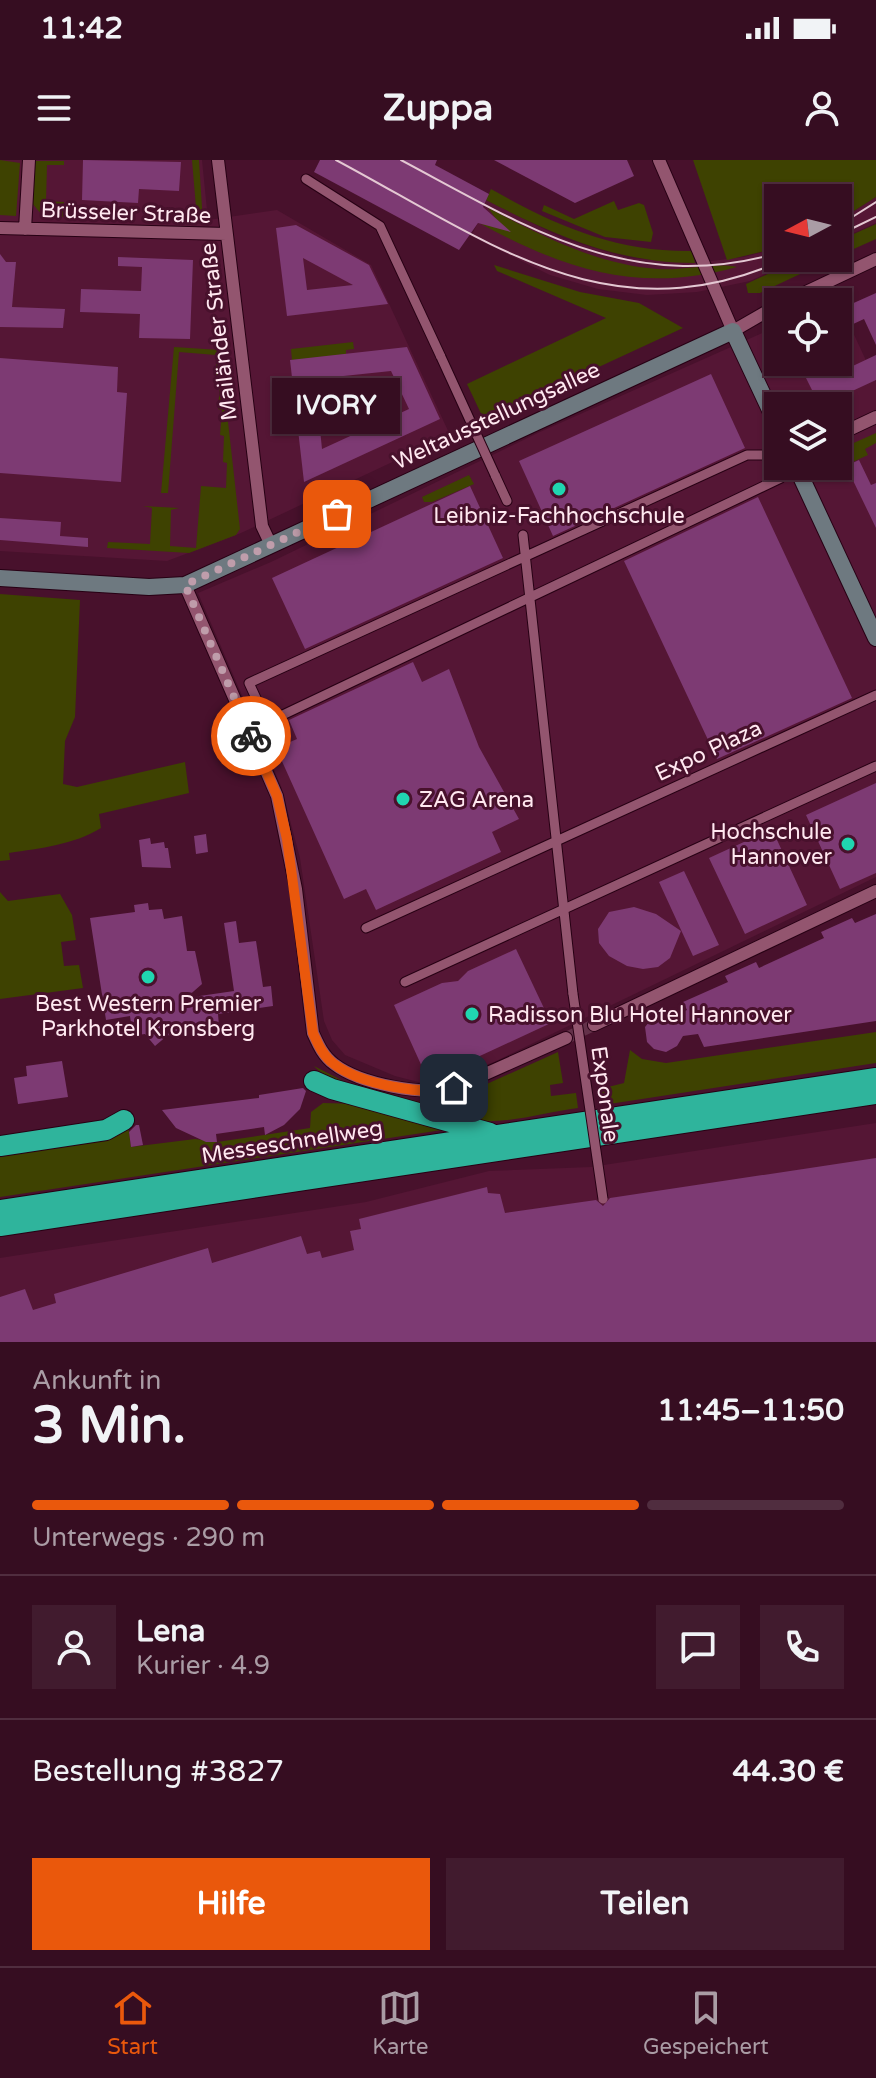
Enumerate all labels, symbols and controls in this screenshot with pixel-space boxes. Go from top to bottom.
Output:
text: 11:42 [40,10,123,47]
icon: menu [32,86,76,130]
icon: person [800,86,844,130]
text: Zuppa [383,87,493,130]
north arrow [764,184,852,272]
map controls [764,184,852,480]
street label: Brüsseler Straße [40,197,212,229]
street label: Mailänder Straße [195,242,243,422]
button: locate [764,288,852,376]
street label: Weltausstellungsallee [389,356,604,475]
callout: IVORY [273,378,401,434]
text: IVORY [295,390,377,421]
button: layers [764,392,852,480]
pin [303,480,371,548]
marker: Leibniz-Fachhochschule [550,480,568,498]
icon: bag [315,492,359,536]
place label: Leibniz-Fachhochschule [433,503,685,529]
courier [211,696,291,776]
icon: bike [229,714,273,758]
street label: Expo Plaza [651,715,766,787]
place label: ZAG Arena [419,787,534,813]
marker: ZAG Arena [394,790,412,808]
place label: Hochschule Hannover [710,819,833,870]
marker: Hochschule Hannover [839,835,857,853]
marker: Best Western Premier Parkhotel Kronsberg [139,968,157,986]
place label: Best Western Premier Parkhotel Kronsberg [35,991,262,1042]
place label: Radisson Blu Hotel Hannover [488,1002,792,1028]
marker: Radisson Blu Hotel Hannover [463,1005,481,1023]
street label: Exponale [585,1044,625,1144]
pin [420,1054,488,1122]
icon: home [432,1066,476,1110]
street label: Messeschnellweg [200,1115,385,1169]
text: Ankunft in [32,1365,161,1396]
text: 11:45–11:50 [657,1392,844,1429]
text: 3 Min. [32,1394,186,1457]
text: Unterwegs · 290 m [32,1522,265,1553]
button: person [32,1605,116,1689]
button: chat [656,1605,740,1689]
button: phone [760,1605,844,1689]
text: Lena [136,1613,205,1650]
text: Kurier · 4.9 [136,1650,270,1681]
text: Bestellung #3827 [32,1753,284,1790]
text: 44.30 € [733,1753,844,1790]
button: Hilfe [32,1858,430,1950]
button: Teilen [446,1858,844,1950]
tab: Start [107,1986,158,2060]
tab: Karte [372,1986,428,2060]
tab: Gespeichert [643,1986,769,2060]

